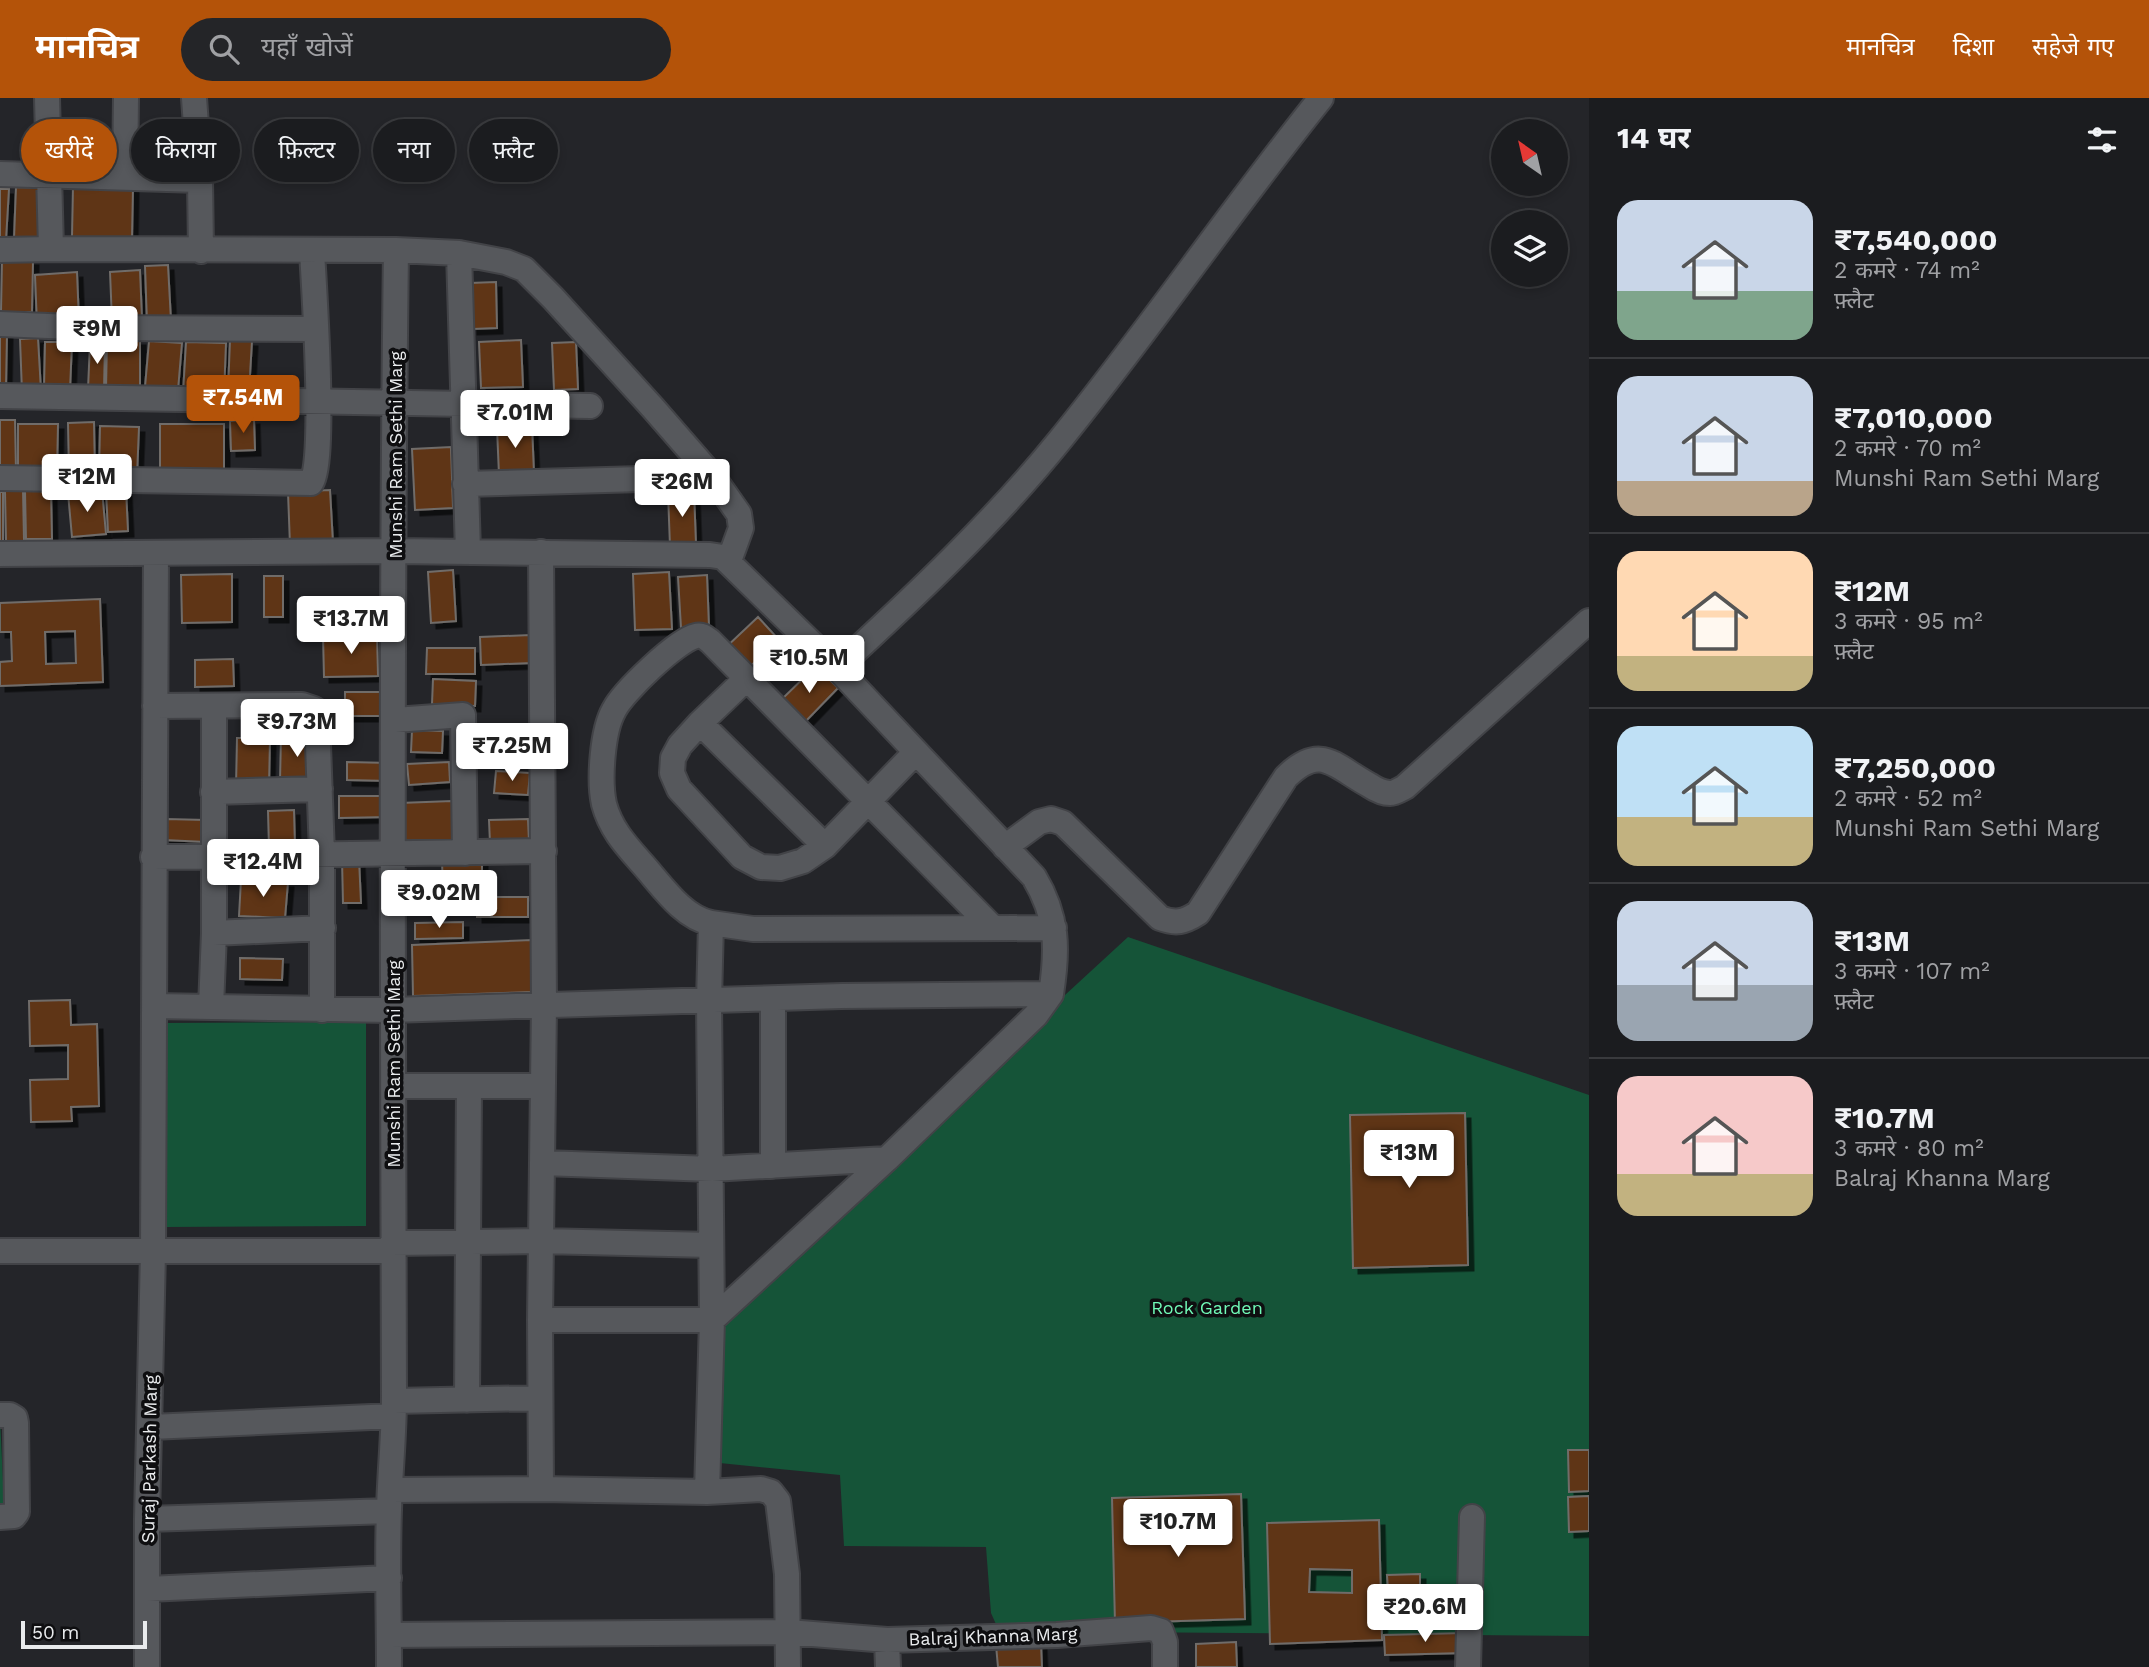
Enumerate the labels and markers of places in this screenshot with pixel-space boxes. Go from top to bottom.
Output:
pin: ₹9M [63,306,131,366]
pin: ₹7.54M [186,376,300,435]
pin: ₹7.01M [458,390,572,450]
pin: ₹12M [46,454,128,514]
pin: ₹26M [641,460,723,519]
pin: ₹13.7M [294,596,408,656]
pin: ₹10.5M [752,636,866,695]
pin: ₹9.73M [240,700,354,759]
pin: ₹7.25M [455,724,569,783]
pin: ₹12.4M [206,840,320,899]
pin: ₹9.02M [382,870,496,930]
pin: ₹13M [1368,1130,1450,1190]
pin: ₹10.7M [1121,1500,1235,1559]
pin: ₹20.6M [1368,1584,1482,1644]

